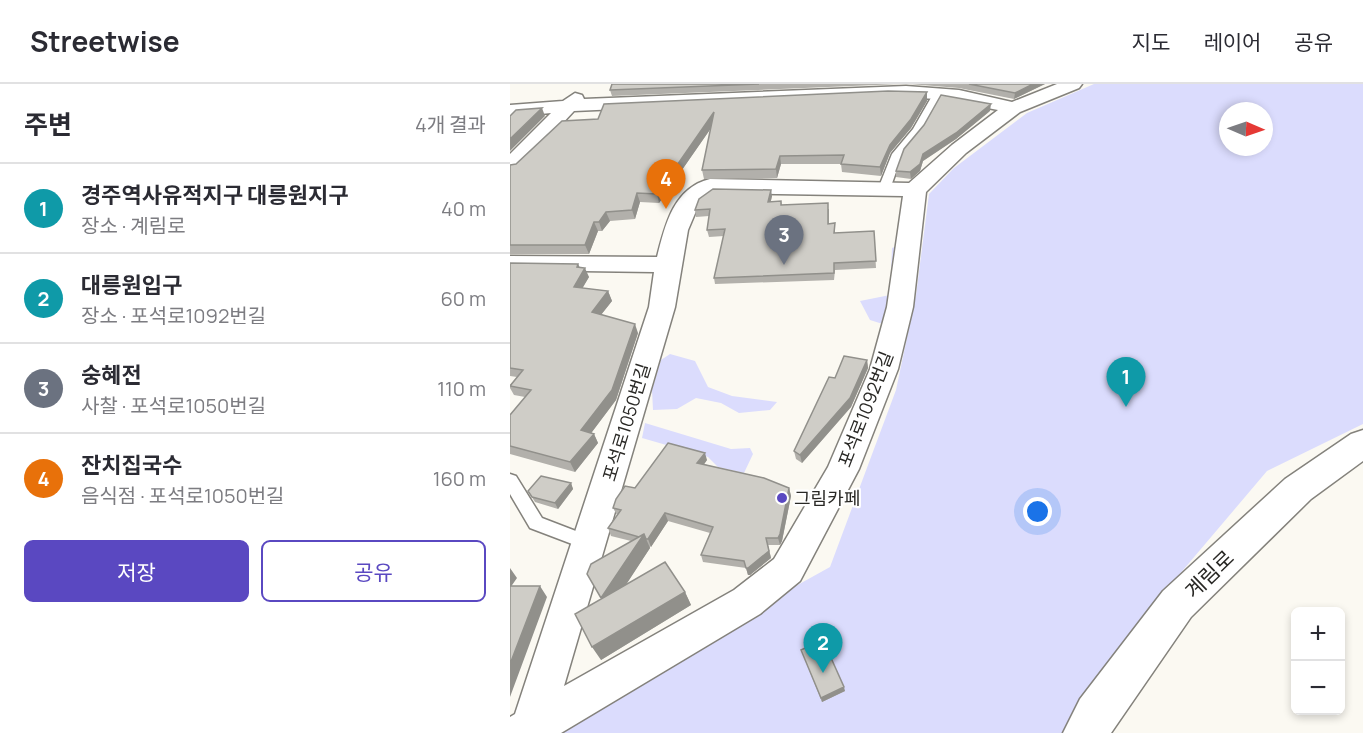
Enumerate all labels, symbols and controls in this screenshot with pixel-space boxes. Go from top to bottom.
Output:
text: Streetwise [30,22,180,60]
text: 지도 [1132,28,1170,56]
text: 레이어 [1203,28,1261,56]
text: 공유 [1294,28,1333,56]
north arrow [1219,102,1273,156]
text: 주변 [24,106,72,142]
text: 4개 결과 [415,111,486,138]
pin: 4 [646,160,686,209]
text: 경주역사유적지구 대릉원지구 [81,180,349,210]
text: 1 [39,195,48,222]
text: 40 m [441,195,486,222]
text: 장소 · 계림로 [81,212,186,239]
pin: 3 [764,216,804,265]
text: 대릉원입구 [81,270,182,300]
text: 2 [38,285,49,312]
text: 60 m [440,285,486,312]
text: 장소 · 포석로1092번길 [81,302,266,329]
street label: 포석로1092번길 [832,348,898,470]
pin: 1 [1106,358,1146,407]
text: 숭혜전 [81,360,142,390]
street label: 포석로1050번길 [597,360,655,484]
text: 3 [38,375,49,402]
text: 110 m [437,375,486,402]
text: 사찰 · 포석로1050번길 [81,392,266,419]
text: 잔치집국수 [81,450,182,480]
text: 4 [37,465,50,492]
text: 160 m [433,465,486,492]
text: 음식점 · 포석로1050번길 [81,482,284,509]
place label: 그림카페 [794,486,860,510]
marker: 그림카페 [775,491,789,505]
your location [1023,497,1052,526]
button: 저장 [24,540,249,602]
button: 공유 [261,540,486,602]
street label: 계림로 [1178,544,1240,604]
map controls [1291,607,1345,715]
button: + [1291,607,1345,661]
pin: 2 [804,624,842,673]
button: − [1291,661,1345,715]

